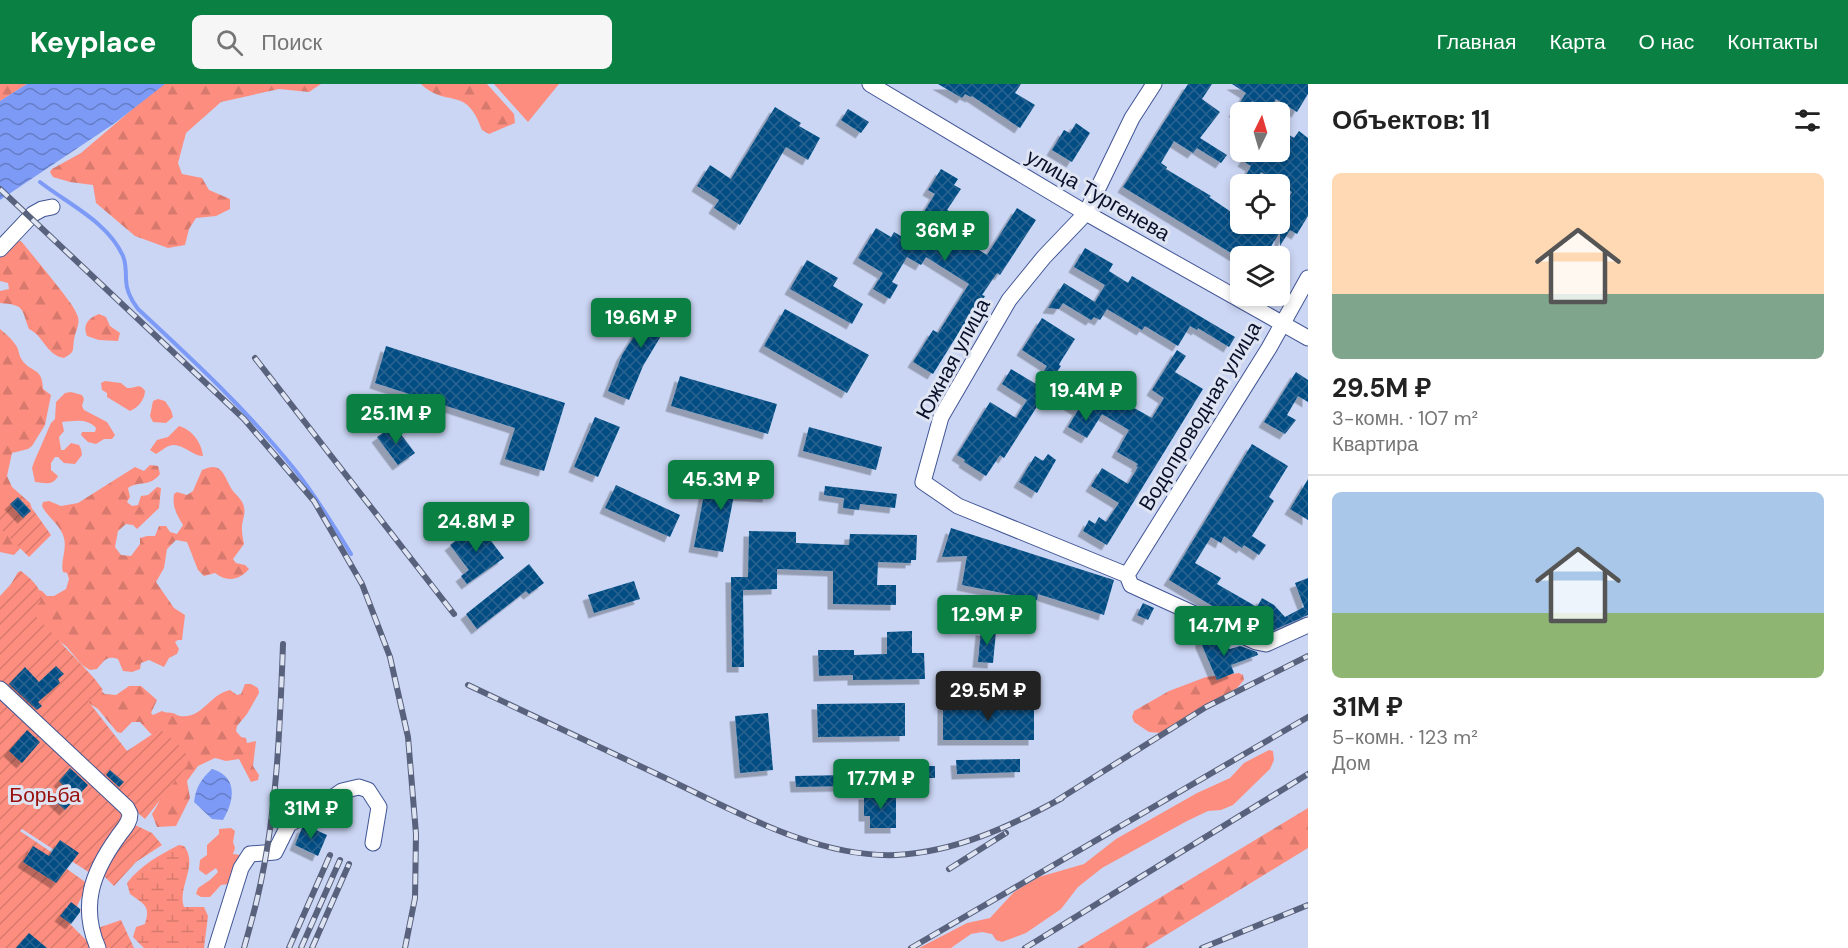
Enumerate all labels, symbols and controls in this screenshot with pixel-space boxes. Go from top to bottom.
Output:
search box [192,15,612,69]
text: Keyplace [30,24,156,61]
icon: search [213,26,246,59]
text: Поиск [261,28,322,57]
text: Главная [1436,28,1516,56]
text: Карта [1549,28,1606,56]
text: О нас [1639,28,1694,56]
text: Контакты [1727,28,1818,56]
north arrow [1230,102,1290,162]
map controls [1230,102,1290,306]
text: Объектов: 11 [1332,103,1490,137]
icon: filters [1791,104,1824,137]
street label: улица Тургенева [1021,142,1175,248]
button: locate [1230,174,1290,234]
pin: 36M ₽ [903,211,987,262]
icon: home [1524,212,1632,320]
text: 36M ₽ [915,217,975,243]
button: layers [1230,246,1290,306]
street label: Южная улица [909,293,997,424]
pin: 19.6M ₽ [586,298,696,349]
text: 19.6M ₽ [605,304,677,330]
street label: Водопроводная улица [1132,316,1268,516]
pin: 19.4M ₽ [1031,371,1141,422]
text: 29.5M ₽ [1332,371,1432,405]
text: 19.4M ₽ [1050,377,1122,403]
pin: 25.1M ₽ [341,394,451,445]
text: 25.1M ₽ [360,400,432,426]
text: 3-комн. · 107 m² [1332,405,1478,431]
text: Квартира [1332,431,1418,457]
pin: 45.3M ₽ [666,460,776,511]
text: 45.3M ₽ [682,466,760,492]
pin: 24.8M ₽ [421,502,531,553]
text: 24.8M ₽ [437,508,515,534]
icon: home [1524,531,1632,639]
pin: 12.9M ₽ [932,595,1042,646]
text: 12.9M ₽ [951,601,1023,627]
pin: 14.7M ₽ [1169,606,1279,657]
text: 14.7M ₽ [1189,612,1259,638]
pin: 29.5M ₽ [933,671,1043,722]
text: 29.5M ₽ [950,677,1026,703]
text: 31M ₽ [1332,690,1403,724]
text: 5-комн. · 123 m² [1332,724,1478,750]
text: Дом [1332,750,1371,776]
pin: 17.7M ₽ [826,759,936,810]
text: 17.7M ₽ [847,765,915,791]
park label: Борьба [9,781,81,809]
pin: 31M ₽ [269,789,353,840]
text: 31M ₽ [284,795,338,821]

